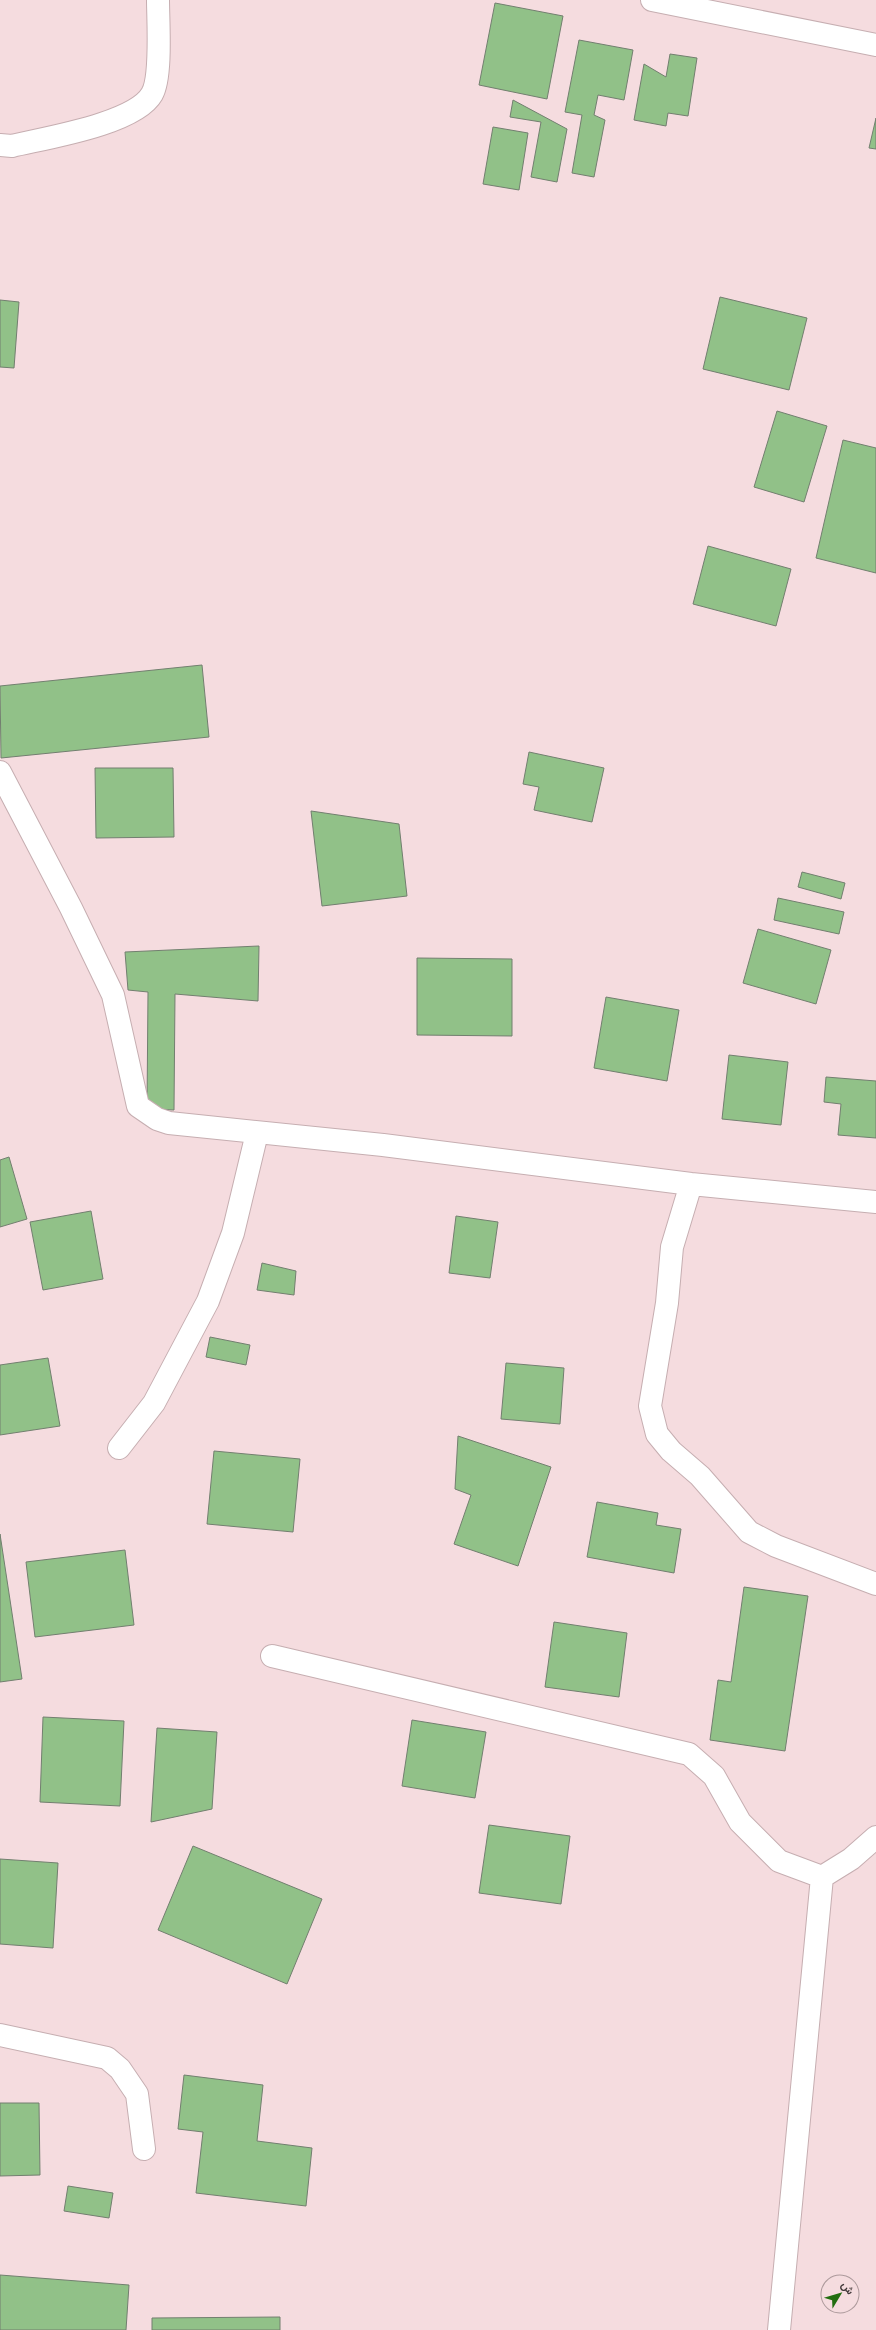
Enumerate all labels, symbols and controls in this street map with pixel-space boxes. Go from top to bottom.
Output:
north arrow [820,2274,860,2314]
text: ش [838,2278,857,2297]

